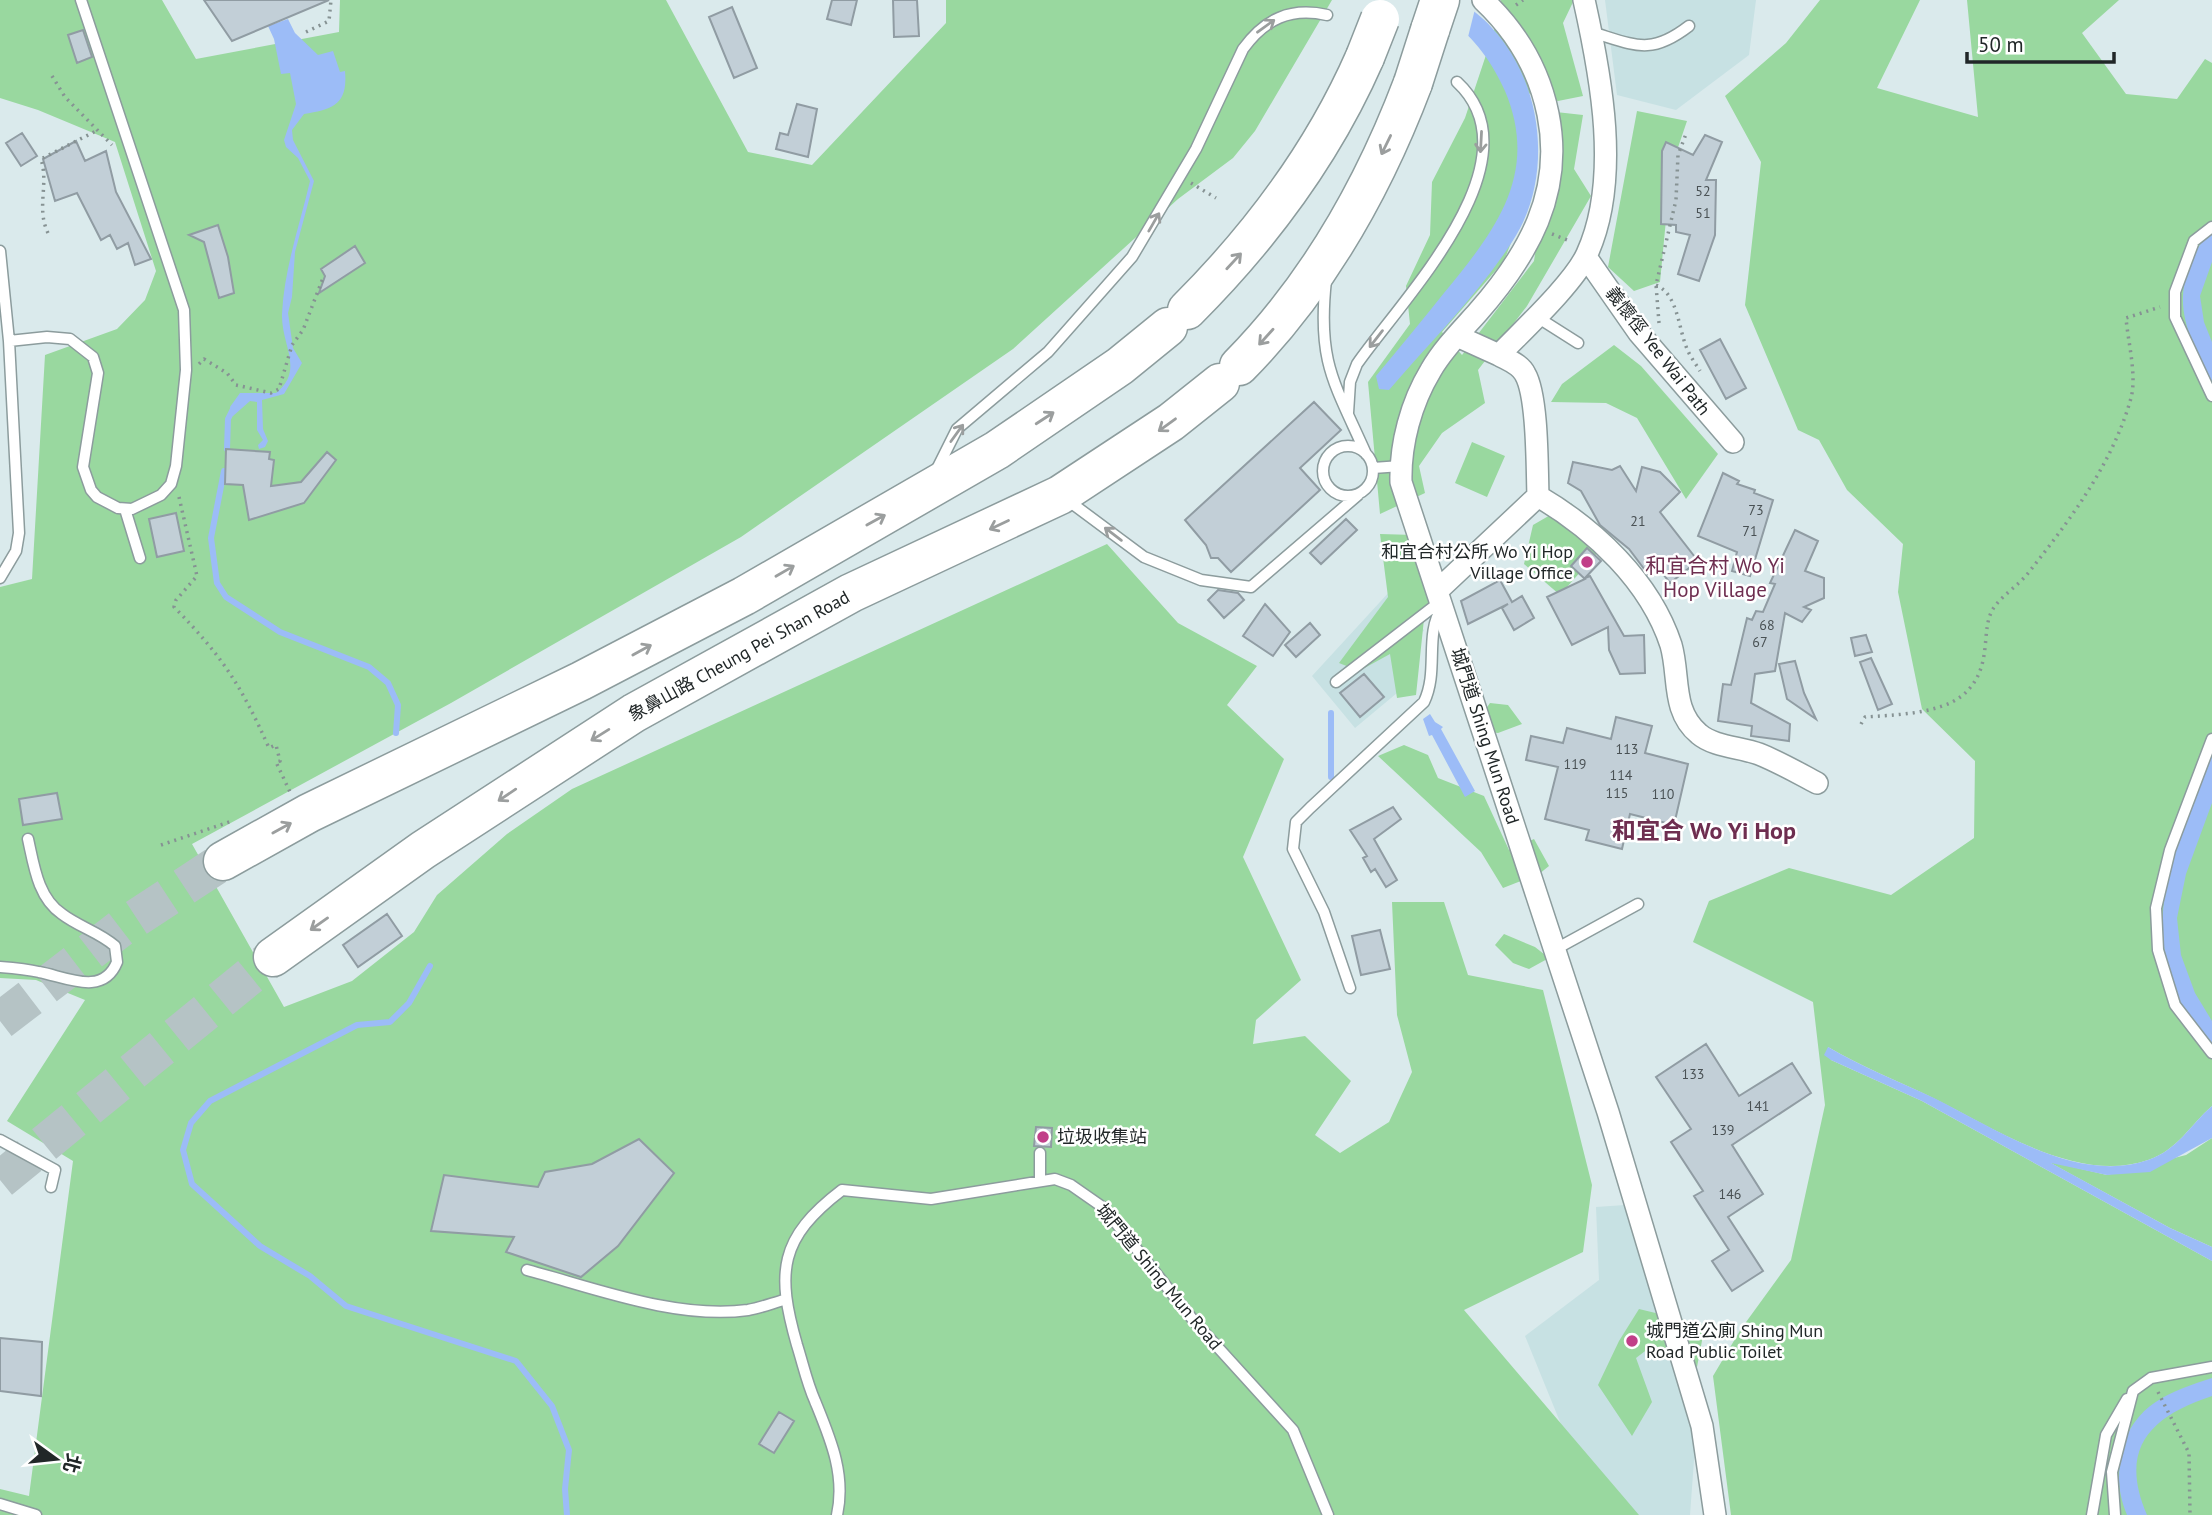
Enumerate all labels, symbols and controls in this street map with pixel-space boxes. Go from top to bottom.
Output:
one-way arrow [1256,19,1275,33]
scale bar [1967,21,2114,65]
text: 50 m [1978,31,2024,58]
one-way arrow [1475,130,1488,153]
one-way arrow [1379,134,1393,155]
house number: 52 [1695,182,1711,200]
house number: 51 [1695,204,1711,222]
one-way arrow [1148,212,1162,232]
one-way arrow [1226,253,1243,270]
street label: 義懷徑 Yee Wai Path [1601,282,1716,420]
one-way arrow [1258,328,1274,346]
one-way arrow [1368,329,1383,347]
one-way arrow [1035,411,1055,425]
one-way arrow [1158,418,1177,432]
one-way arrow [950,424,964,443]
house number: 73 [1748,501,1764,519]
house number: 21 [1630,512,1646,530]
one-way arrow [865,513,885,527]
one-way arrow [989,519,1010,532]
house number: 71 [1742,522,1758,540]
one-way arrow [1104,526,1123,541]
place label: 和宜合村公所 Wo Yi Hop Village Office [1381,540,1573,584]
district label: 和宜合村 Wo Yi Hop Village [1645,552,1785,603]
marker: 和宜合村公所 Wo Yi Hop Village Office [1579,554,1595,570]
one-way arrow [775,564,795,578]
street label: 象鼻山路 Cheung Pei Shan Road [624,585,853,726]
house number: 68 [1759,616,1775,634]
house number: 67 [1752,633,1768,651]
one-way arrow [631,643,651,657]
street label: 城門道 Shing Mun Road [1446,645,1525,827]
one-way arrow [590,728,610,742]
house number: 113 [1616,740,1638,758]
house number: 119 [1564,755,1586,773]
house number: 114 [1610,766,1633,784]
house number: 115 [1606,784,1628,802]
house number: 110 [1652,785,1675,803]
one-way arrow [497,788,517,802]
district label: 和宜合 Wo Yi Hop [1612,815,1796,846]
one-way arrow [272,821,292,835]
one-way arrow [310,917,329,931]
house number: 133 [1682,1065,1704,1083]
house number: 141 [1747,1097,1769,1115]
house number: 139 [1712,1121,1734,1139]
place label: 垃圾收集站 [1057,1125,1147,1148]
marker: 垃圾收集站 [1035,1129,1051,1145]
house number: 146 [1719,1185,1741,1203]
street label: 城門道 Shing Mun Road [1091,1199,1227,1355]
place label: 城門道公廁 Shing Mun Road Public Toilet [1646,1319,1823,1363]
marker: 城門道公廁 Shing Mun Road Public Toilet [1624,1333,1640,1349]
north arrow [21,1424,91,1494]
text: 北 [58,1451,86,1476]

